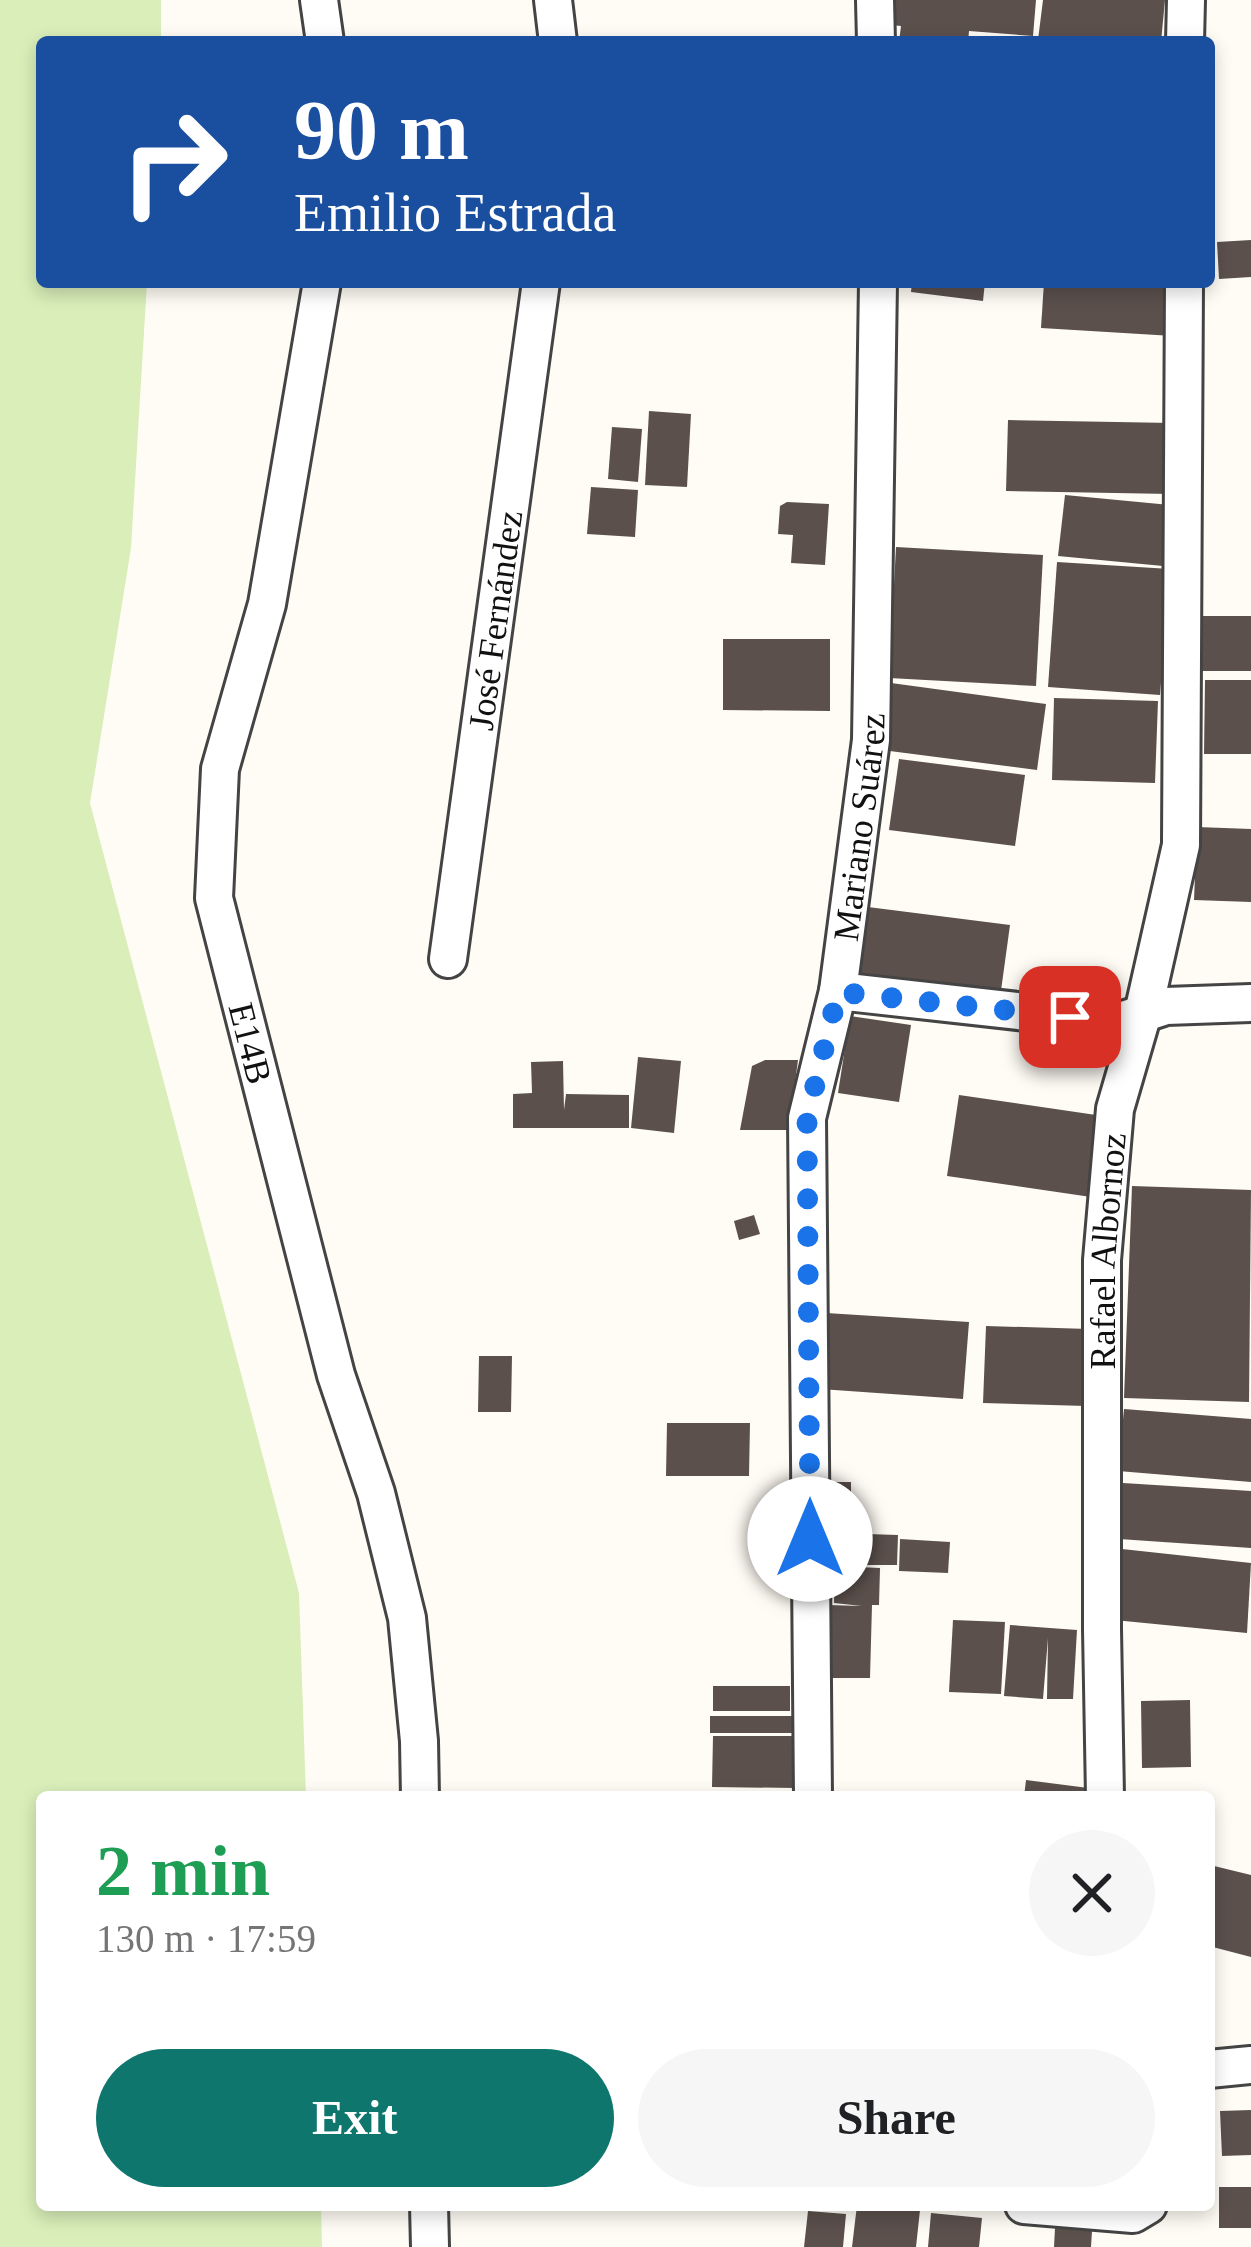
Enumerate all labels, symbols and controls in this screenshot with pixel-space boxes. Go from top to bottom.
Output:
icon: right [96,84,252,240]
text: 90 m [294,84,469,177]
text: Emilio Estrada [294,183,616,243]
street label: José Fernández [461,508,530,733]
street label: Mariano Suárez [826,713,892,943]
pin [1019,966,1121,1068]
icon: arrive [1037,984,1103,1050]
street label: E14B [221,999,280,1088]
street label: Rafael Albornoz [1082,1131,1134,1370]
position arrow [747,1476,873,1602]
button: close [1029,1830,1155,1956]
text: 2 min [96,1831,270,1911]
text: 130 m · 17:59 [96,1917,316,1960]
button: Exit [96,2049,614,2187]
button: Share [638,2049,1155,2187]

